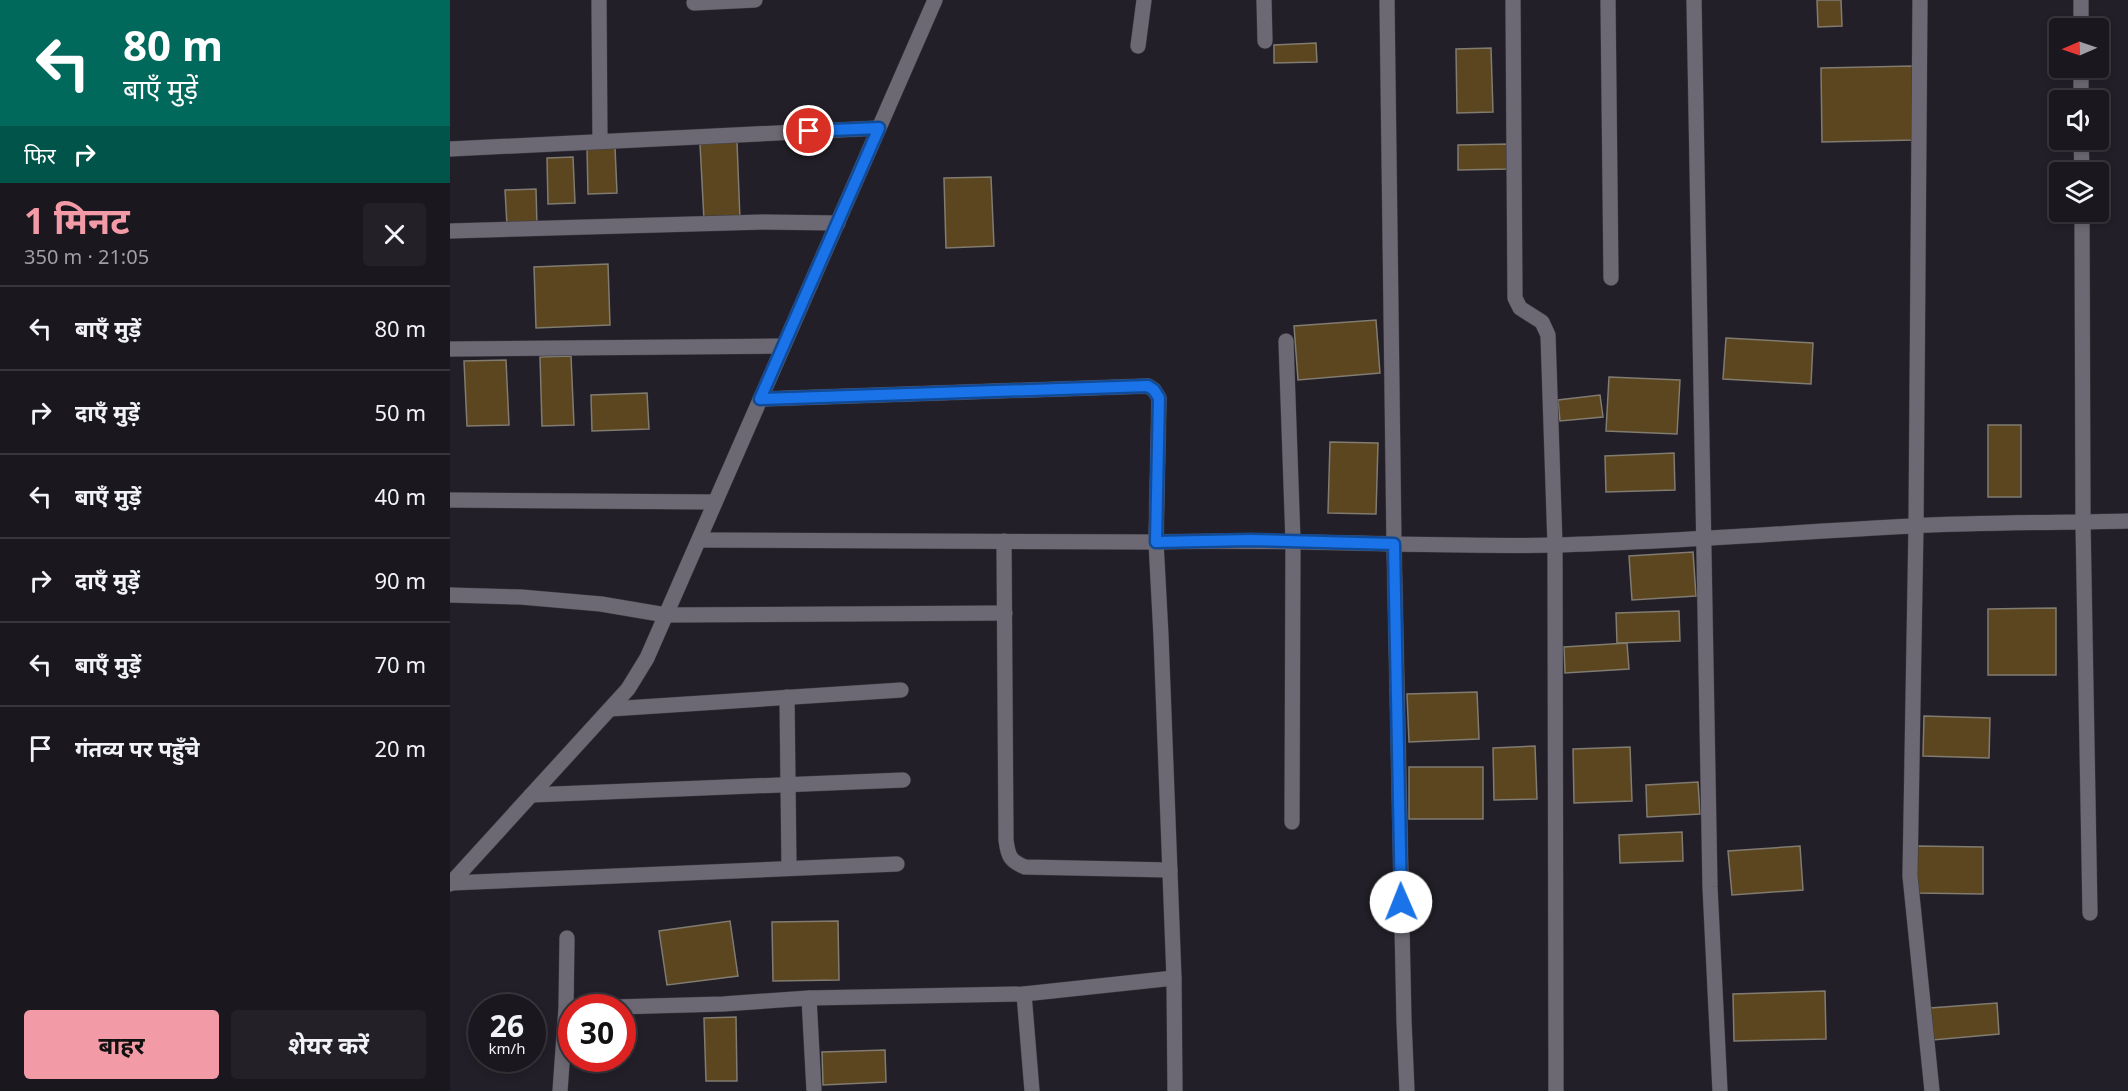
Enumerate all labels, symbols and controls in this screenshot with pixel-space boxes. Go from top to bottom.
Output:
text: 80 m [123,16,223,73]
north arrow [2049,18,2109,78]
map controls [2049,18,2109,222]
icon: left [24,24,102,102]
text: बाएँ मुड़ें [123,70,198,107]
button: sound [2049,90,2109,150]
pin [783,105,834,156]
icon: arrive [792,114,825,147]
icon: right [68,138,101,171]
text: फिर [24,140,56,170]
button: layers [2049,162,2109,222]
text: 1 मिनट [24,196,130,245]
button: close [363,203,426,266]
text: 350 m · 21:05 [24,243,149,270]
icon: left [24,312,57,345]
text: बाएँ मुड़ें [75,313,141,343]
text: 80 m [375,313,426,343]
icon: right [24,396,57,429]
text: दाएँ मुड़ें [75,397,140,427]
text: 50 m [375,397,426,427]
icon: left [24,480,57,513]
text: बाएँ मुड़ें [75,481,141,511]
text: 40 m [375,481,426,511]
icon: right [24,564,57,597]
text: दाएँ मुड़ें [75,565,140,595]
text: 90 m [375,565,426,595]
icon: left [24,648,57,681]
text: बाएँ मुड़ें [75,649,141,679]
text: 70 m [375,649,426,679]
icon: arrive [24,732,57,765]
text: गंतव्य पर पहुँचे [75,733,200,763]
text: 20 m [375,733,426,763]
position arrow [1369,870,1433,934]
speed limit sign: 30 [558,994,636,1072]
text: 26 [490,1005,524,1046]
button: बाहर [24,1010,219,1079]
button: शेयर करें [231,1010,426,1079]
text: km/h [489,1038,525,1058]

